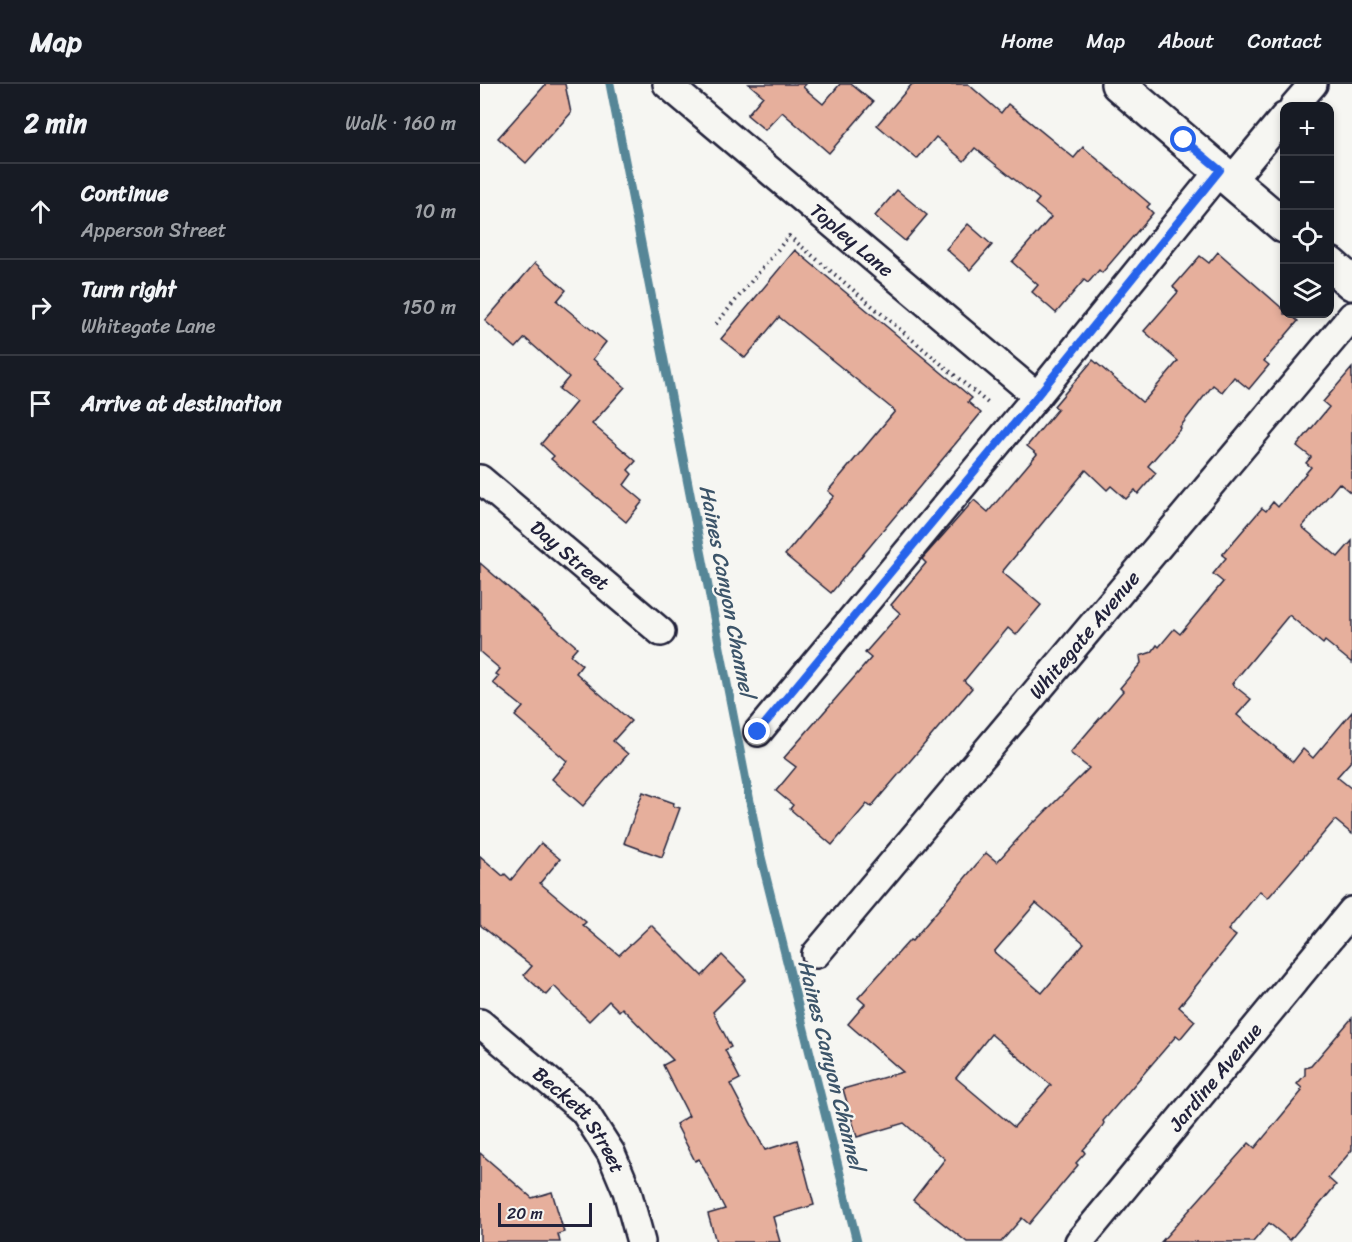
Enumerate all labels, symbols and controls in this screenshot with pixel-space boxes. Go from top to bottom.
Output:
text: Map [30,17,82,66]
text: Home [1001,22,1053,60]
text: Map [1086,22,1125,60]
text: About [1158,22,1215,60]
text: Contact [1248,22,1322,60]
text: 2 min [24,100,87,146]
map controls [1280,102,1334,318]
button: + [1280,102,1334,156]
text: Walk · 160 m [345,106,456,141]
route start [1170,126,1196,152]
button: − [1280,156,1334,210]
text: Continue [81,174,169,213]
text: 10 m [414,194,456,229]
street label: Topley Lane [801,194,902,287]
icon: ahead [24,195,57,228]
button: locate [1280,210,1334,264]
text: Apperson Street [81,213,227,248]
button: layers [1280,264,1334,318]
text: Turn right [81,270,176,309]
text: 150 m [402,290,456,325]
icon: right [24,291,57,324]
text: Whitegate Lane [81,309,216,344]
text: Arrive at destination [81,384,282,423]
icon: arrive [24,387,57,420]
water label: Haines Canyon Channel [688,482,767,705]
street label: Day Street [522,511,618,600]
street label: Whitegate Avenue [1020,563,1149,707]
route end [744,718,770,744]
water label: Haines Canyon Channel [787,956,877,1179]
street label: Jardine Avenue [1159,1014,1272,1141]
street label: Beckett Street [524,1057,635,1179]
text: 20 m [507,1199,543,1228]
scale bar [498,1200,592,1228]

